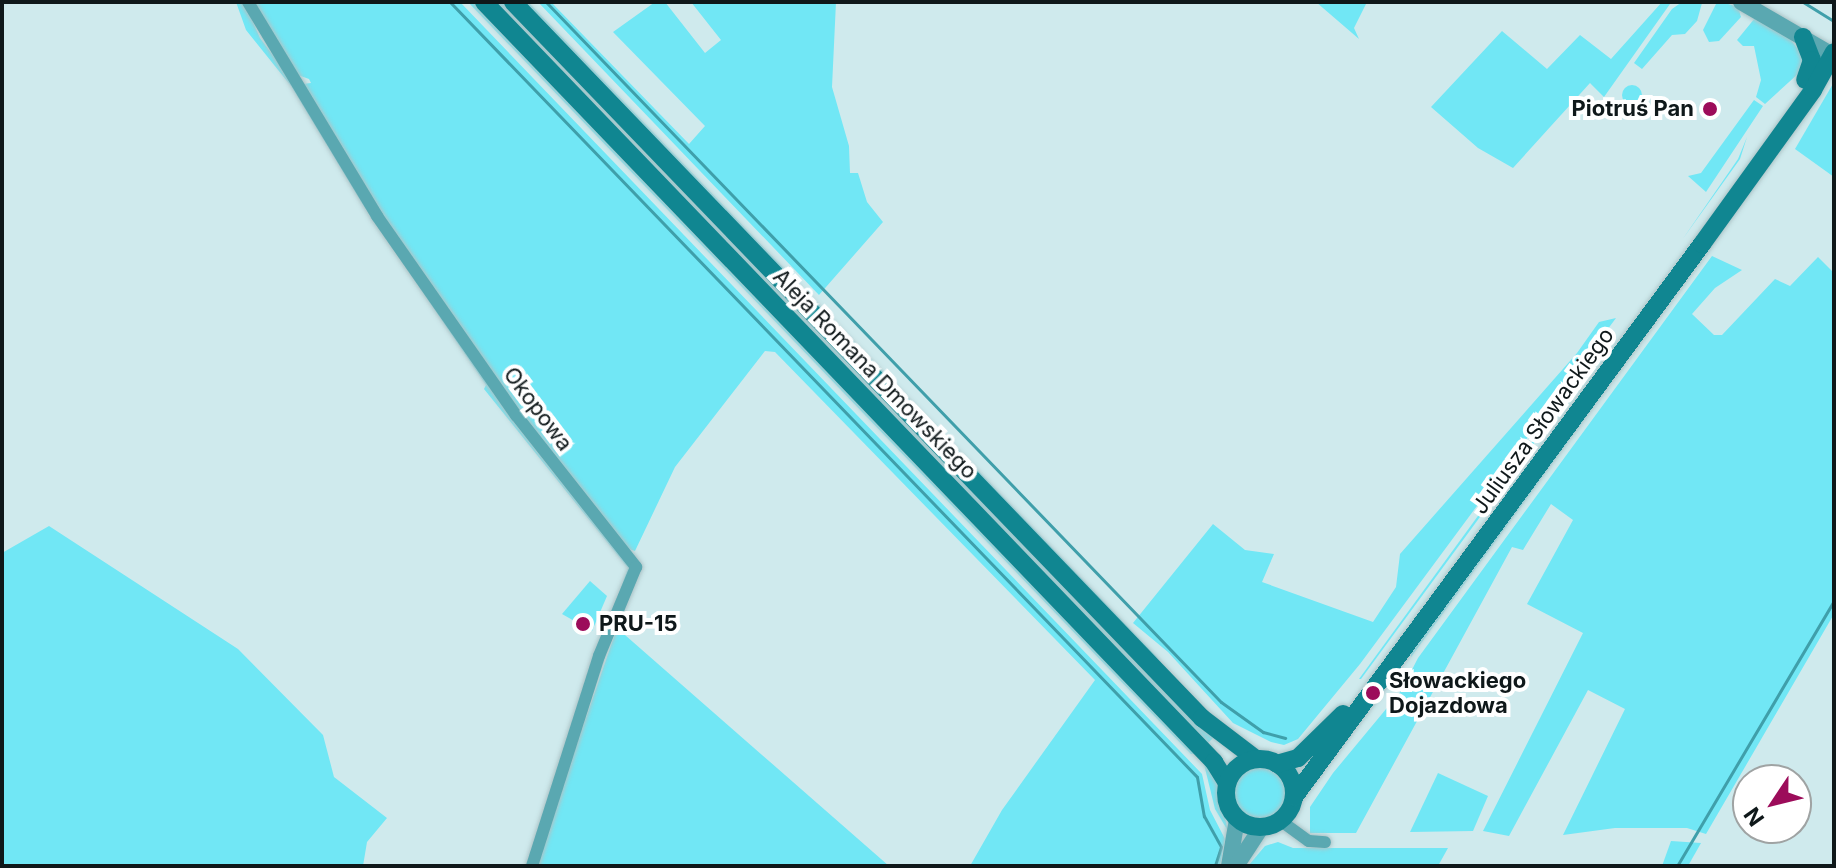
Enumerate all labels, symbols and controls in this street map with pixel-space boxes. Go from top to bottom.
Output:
place label: Piotruś Pan [1572,96,1694,122]
marker: Piotruś Pan [1701,100,1719,118]
street label: Aleja Romana Dmowskiego [768,263,982,485]
street label: Juliusza Słowackiego [1467,323,1619,519]
street label: Okopowa [498,362,578,456]
place label: PRU-15 [599,611,678,637]
marker: PRU-15 [574,615,592,633]
place label: Słowackiego Dojazdowa [1389,667,1526,718]
marker: Słowackiego Dojazdowa [1364,684,1382,702]
north arrow [1732,764,1812,844]
text: N [1739,802,1769,831]

